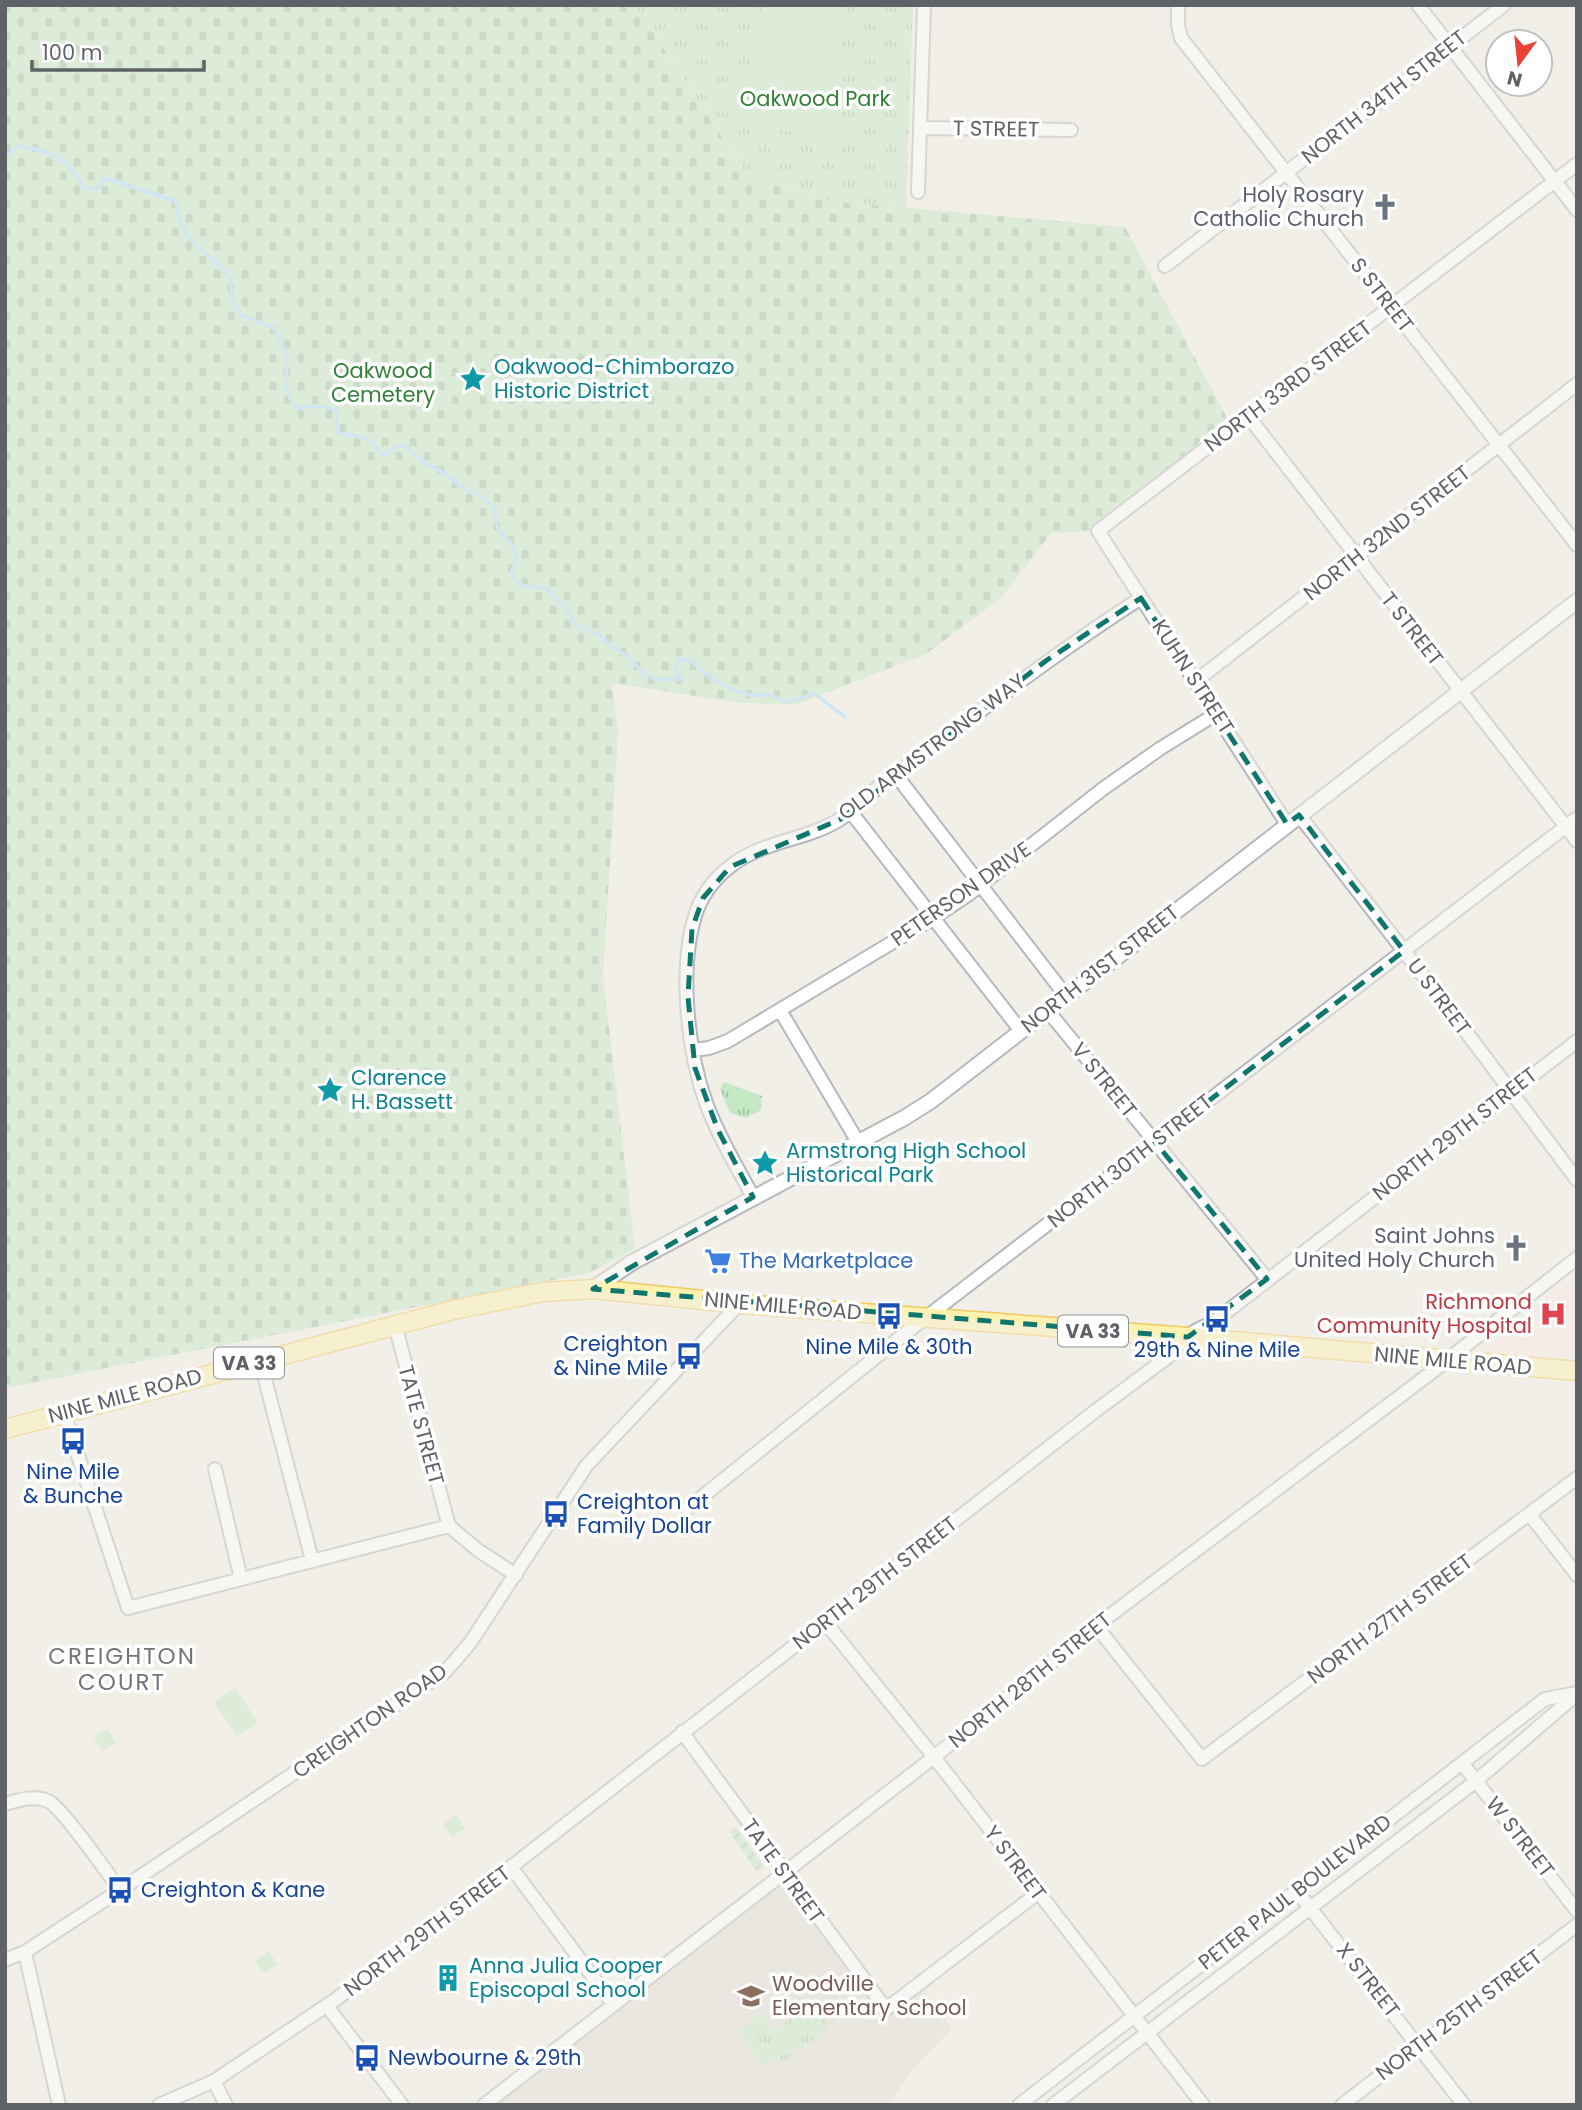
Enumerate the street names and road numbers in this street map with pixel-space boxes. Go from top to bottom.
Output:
street label: NORTH 34TH STREET [1295,23,1472,170]
street label: T STREET [953,113,1039,144]
street label: S STREET [1344,251,1421,338]
street label: NORTH 33RD STREET [1198,313,1377,458]
street label: NORTH 32ND STREET [1297,458,1476,607]
street label: T STREET [1374,586,1450,672]
street label: KUHN STREET [1146,614,1241,740]
street label: OLD ARMSTRONG WAY [832,667,1031,827]
street label: PETERSON DRIVE [885,834,1037,953]
street label: NORTH 31ST STREET [1015,898,1185,1040]
street label: U STREET [1401,952,1478,1041]
street label: V STREET [1065,1036,1144,1123]
street label: NORTH 29TH STREET [1366,1060,1543,1207]
street label: NORTH 30TH STREET [1041,1087,1218,1234]
street label: NINE MILE ROAD [703,1284,863,1327]
road number: VA 33 [1058,1316,1128,1346]
street label: NINE MILE ROAD [1373,1339,1533,1382]
road number: VA 33 [214,1348,284,1378]
street label: NINE MILE ROAD [45,1361,205,1430]
street label: TATE STREET [392,1362,451,1488]
street label: NORTH 29TH STREET [786,1509,963,1656]
street label: NORTH 27TH STREET [1301,1547,1478,1690]
street label: NORTH 28TH STREET [942,1605,1117,1754]
street label: CREIGHTON ROAD [287,1656,453,1785]
street label: W STREET [1480,1790,1561,1883]
street label: PETER PAUL BOULEVARD [1192,1807,1397,1976]
street label: TATE STREET [736,1813,831,1929]
street label: Y STREET [978,1819,1053,1906]
street label: NORTH 29TH STREET [337,1858,516,2003]
street label: X STREET [1330,1936,1407,2023]
street label: NORTH 25TH STREET [1369,1942,1548,2087]

